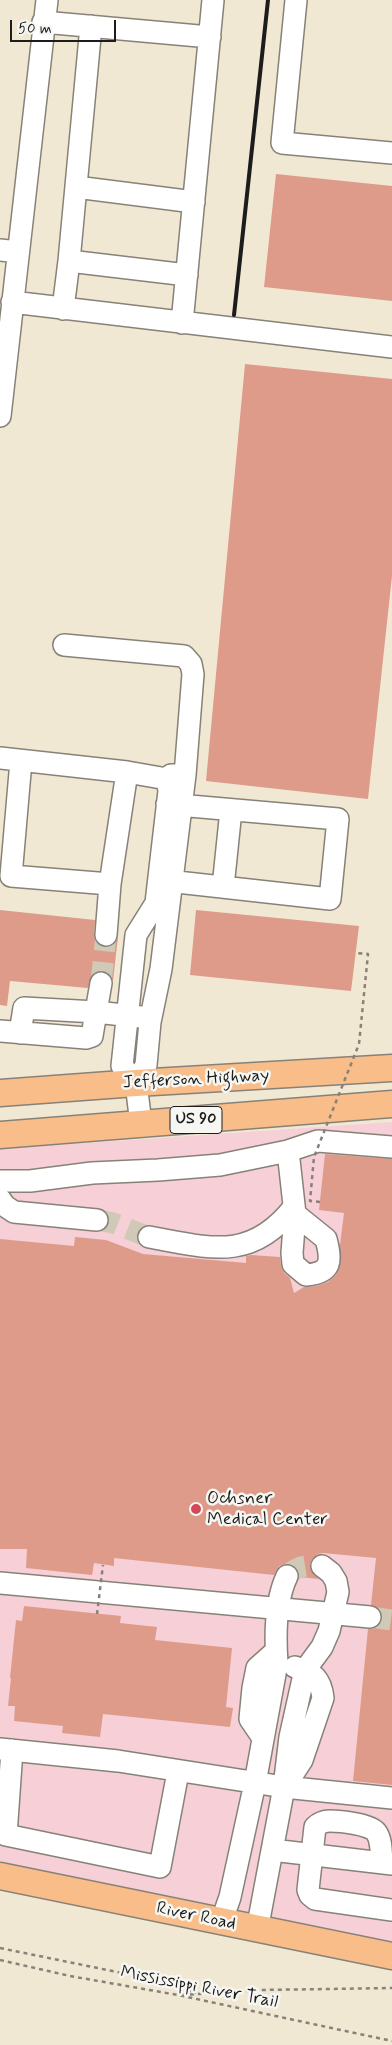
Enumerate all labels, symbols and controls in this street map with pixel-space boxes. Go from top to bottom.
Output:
scale bar [12,10,119,42]
text: 50 m [18,19,52,39]
street label: Jefferson Highway [122,1065,270,1095]
road number: US 90 [170,1106,222,1134]
place label: Ochsner Medical Center [207,1488,328,1530]
marker: Ochsner Medical Center [189,1502,203,1516]
street label: River Road [154,1898,238,1936]
street label: Mississippi River Trail [118,1962,280,2014]

